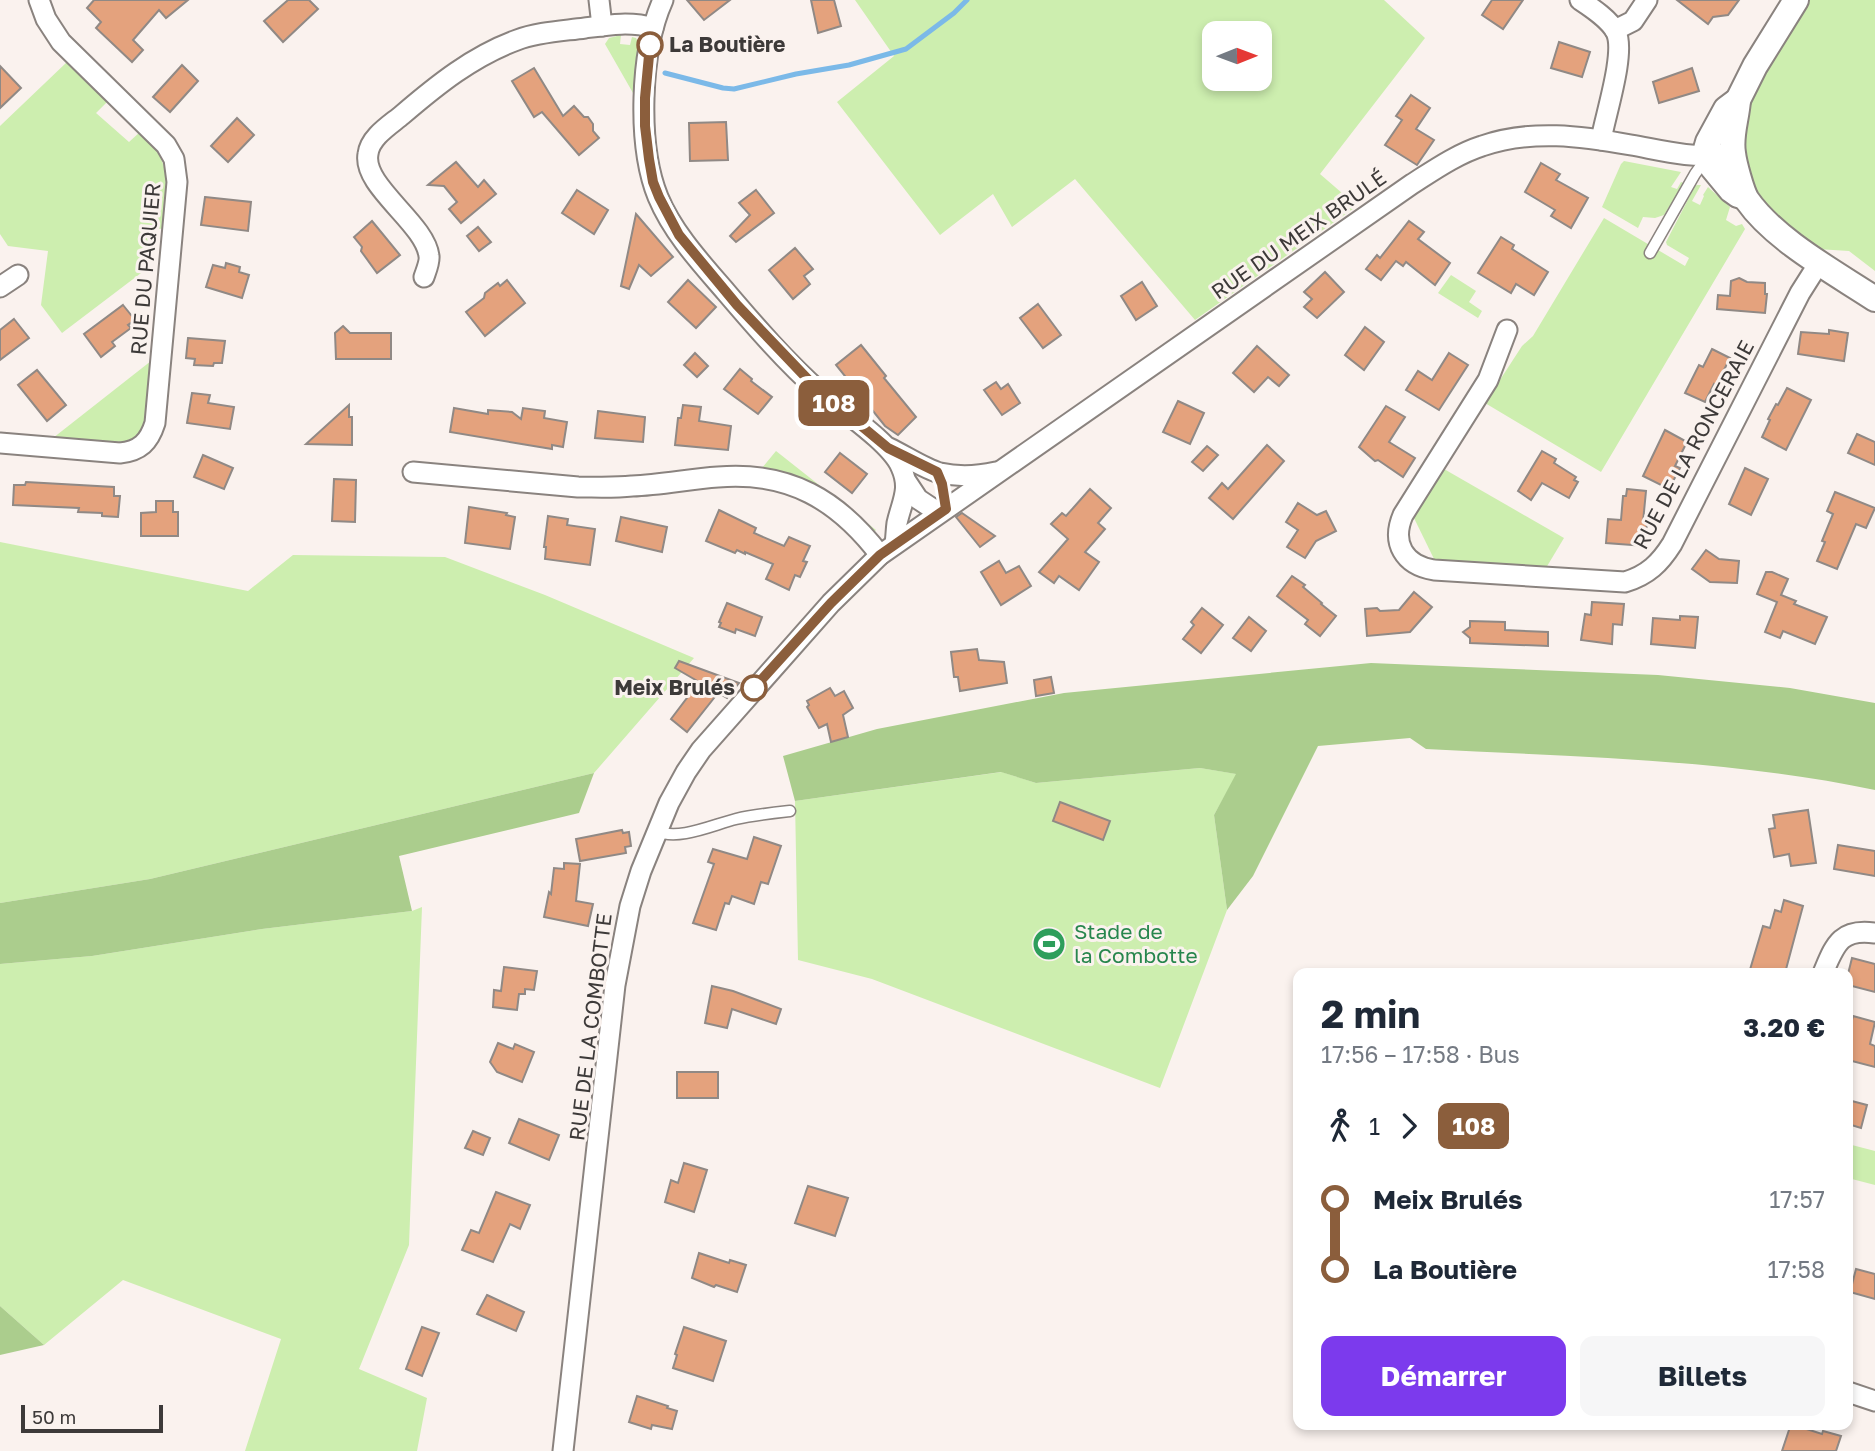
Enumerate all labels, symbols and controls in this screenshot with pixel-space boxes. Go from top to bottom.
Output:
north arrow [1202,21,1272,91]
map controls [1202,21,1272,91]
place label: La Boutière [669,31,785,57]
marker: La Boutière [637,32,663,58]
street label: RUE DU MEIX BRULÉ [1206,164,1391,304]
street label: RUE DU PAQUIER [125,182,165,356]
street label: RUE DE LA RONCERAIE [1627,336,1759,553]
line badge: 108 [794,380,874,426]
text: 108 [812,388,856,417]
place label: Meix Brulés [614,674,735,700]
marker: Meix Brulés [741,675,767,701]
street label: RUE DE LA COMBOTTE [563,912,617,1142]
place label: Stade de la Combotte [1074,918,1198,968]
sports icon: Stade de la Combotte [1030,925,1068,963]
text: 2 min [1321,991,1420,1036]
text: 3.20 € [1743,1012,1825,1043]
text: 17:56 – 17:58 · Bus [1321,1040,1520,1068]
icon: walk [1321,1107,1359,1145]
icon: forward [1390,1107,1428,1145]
text: 108 [1452,1111,1495,1140]
text: 1 [1369,1112,1380,1140]
text: Meix Brulés [1373,1184,1523,1215]
text: 17:57 [1769,1185,1825,1213]
text: La Boutière [1373,1254,1517,1285]
text: 17:58 [1767,1255,1825,1283]
button: Démarrer [1321,1336,1566,1416]
button: Billets [1580,1336,1825,1416]
scale bar [21,1402,163,1434]
text: 50 m [32,1405,76,1428]

